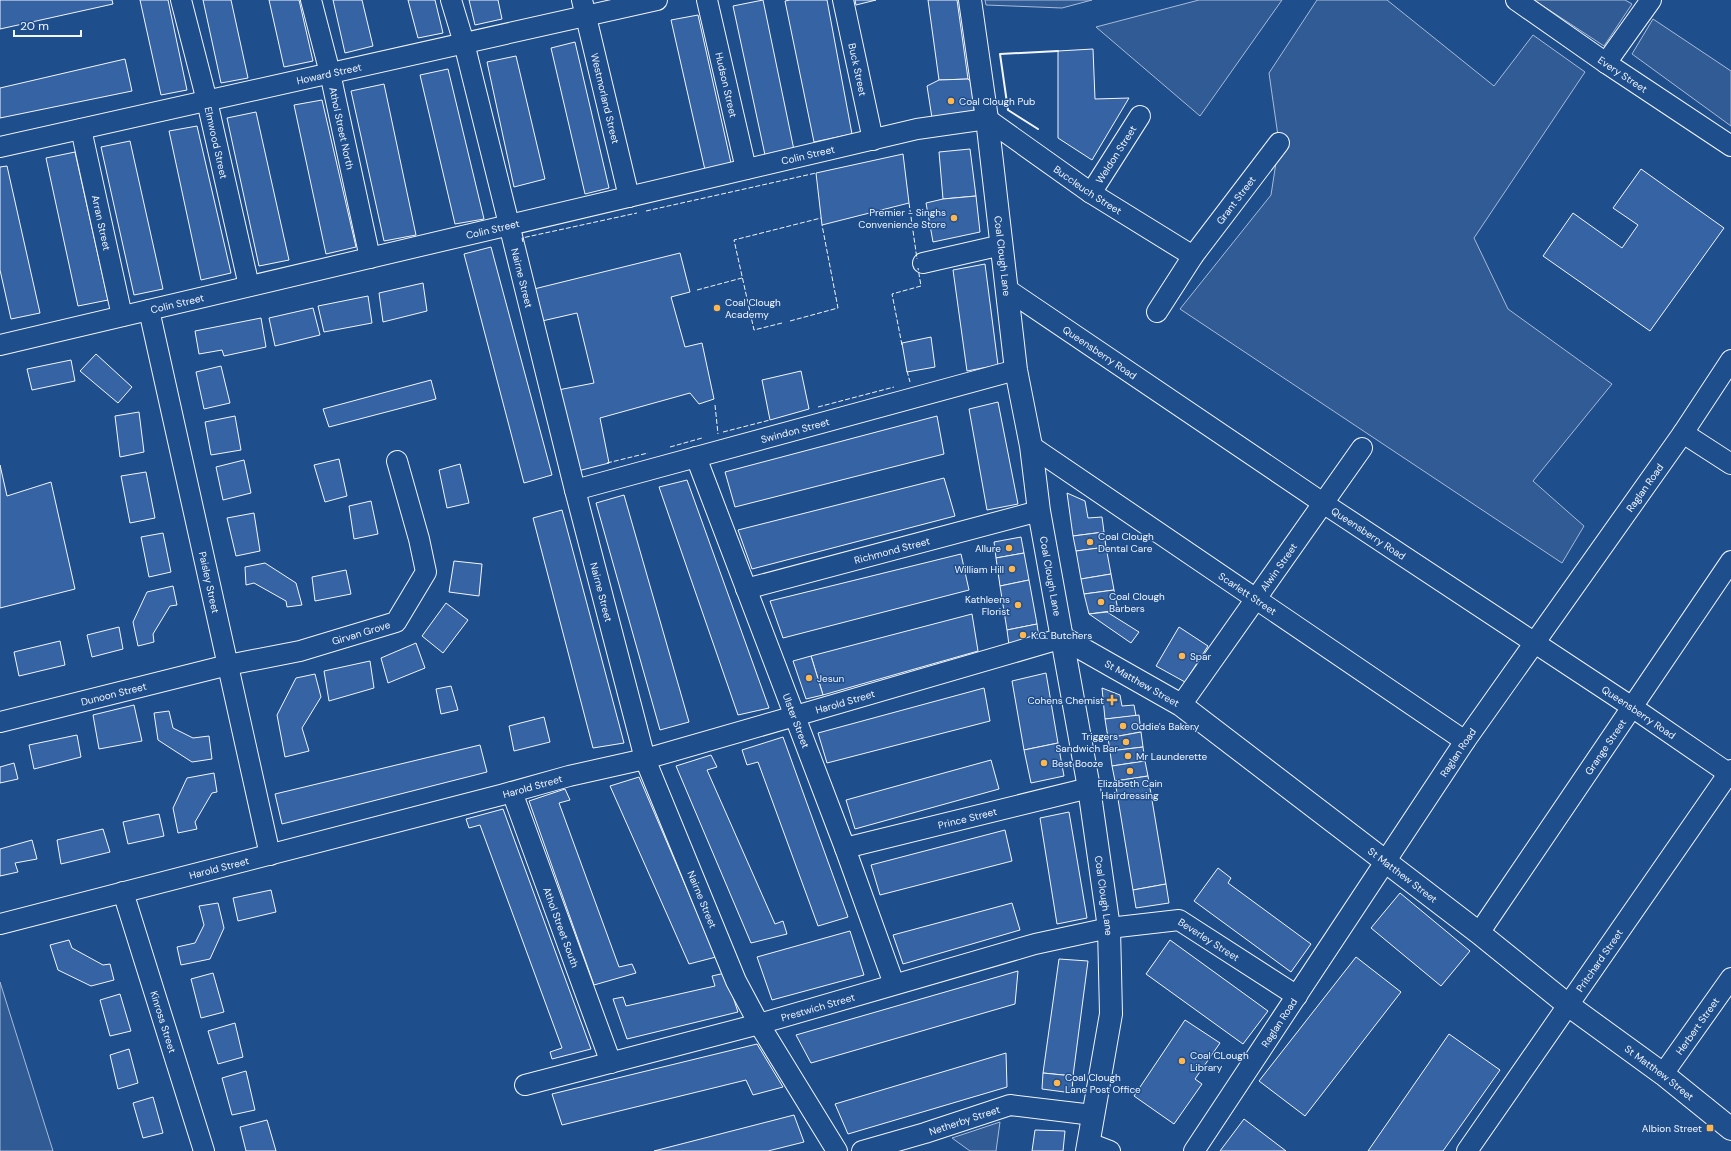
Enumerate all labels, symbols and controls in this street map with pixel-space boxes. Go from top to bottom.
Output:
scale bar [14,12,81,38]
text: 20 m [20,18,49,34]
street label: Buck Street [846,42,870,97]
street label: Hudson Street [713,51,740,119]
street label: Westmorland Street [588,52,623,145]
street label: Every Street [1596,53,1650,95]
street label: Howard Street [295,60,363,87]
street label: Athol Street North [327,86,357,171]
place label: Coal Clough Pub [959,95,1035,108]
marker: Coal Clough Pub [946,96,956,106]
street label: Elmwood Street [202,105,231,180]
street label: Weldon Street [1092,123,1139,186]
street label: Colin Street [780,142,836,167]
street label: Buccleuch Street [1051,162,1124,217]
street label: Grant Street [1213,173,1258,227]
street label: Arran Street [89,194,114,252]
place label: Premier - Singhs Convenience Store [858,206,946,231]
marker: Premier - Singhs Convenience Store [949,213,959,223]
street label: Coal Clough Lane [992,215,1014,297]
street label: Colin Street [464,216,521,242]
street label: Nairne Street [509,247,536,309]
street label: Colin Street [149,291,205,316]
place label: Coal Clough Academy [725,296,781,321]
marker: Coal Clough Academy [712,303,722,313]
street label: Queensberry Road [1060,323,1139,382]
street label: Swindon Street [759,415,831,446]
street label: Raglan Road [1623,461,1666,514]
street label: Queensberry Road [1329,504,1408,562]
place label: Coal Clough Dental Care [1098,530,1154,555]
street label: Richmond Street [853,534,931,566]
street label: Coal Clough Lane [1037,535,1064,617]
marker: Coal Clough Dental Care [1085,537,1095,547]
street label: Alwin Street [1257,540,1300,593]
place label: Allure [975,542,1001,555]
marker: Allure [1004,543,1014,553]
street label: Paisley Street [196,550,223,615]
street label: Nairne Street [588,561,616,623]
place label: William Hill [954,563,1004,576]
marker: William Hill [1007,564,1017,574]
street label: Scarlett Street [1216,569,1279,618]
place label: Coal Clough Barbers [1109,590,1165,615]
place label: Kathleens Florist [965,593,1010,618]
marker: Coal Clough Barbers [1096,597,1106,607]
marker: Kathleens Florist [1013,600,1023,610]
street label: Girvan Grove [330,618,392,648]
place label: K.G. Butchers [1031,629,1092,642]
marker: K.G. Butchers [1018,630,1028,640]
place label: Spar [1190,650,1212,663]
marker: Spar [1177,651,1187,661]
street label: St Matthew Street [1102,657,1182,709]
place label: Jesun [817,672,844,685]
marker: Jesun [804,673,814,683]
street label: Dunoon Street [79,679,148,708]
street label: Queensberry Road [1599,682,1678,742]
street label: Harold Street [814,687,876,716]
street label: Ulster Street [780,691,813,750]
place label: Cohens Chemist [1027,694,1104,707]
marker: Cohens Chemist [1107,695,1117,705]
street label: Grange Street [1582,716,1629,777]
place label: Oddie's Bakery [1131,720,1200,733]
marker: Oddie's Bakery [1118,721,1128,731]
street label: Raglan Road [1437,725,1479,779]
place label: Triggers Sandwich Bar [1055,730,1118,755]
marker: Triggers Sandwich Bar [1121,737,1131,747]
place label: Mr Launderette [1136,750,1208,763]
marker: Mr Launderette [1123,751,1133,761]
place label: Best Booze [1052,757,1104,770]
marker: Best Booze [1039,758,1049,768]
marker: Elizabeth Cain Hairdressing [1125,766,1135,776]
street label: Harold Street [501,772,564,801]
place label: Elizabeth Cain Hairdressing [1097,777,1163,802]
street label: Prince Street [937,804,998,831]
street label: St Matthew Street [1366,844,1440,905]
street label: Harold Street [188,854,250,882]
street label: Coal Clough Lane [1092,855,1116,936]
street label: Nairne Street [685,869,720,930]
street label: Athol Street South [541,885,582,970]
street label: Beverley Street [1176,915,1242,964]
street label: Pritchard Street [1573,926,1625,994]
street label: Kinross Street [148,989,179,1055]
street label: Prestwich Street [779,990,856,1024]
street label: Raglan Road [1258,995,1300,1050]
street label: Herbert Street [1672,995,1722,1057]
street label: St Matthew Street [1622,1042,1697,1103]
place label: Coal CLough Library [1190,1049,1249,1074]
marker: Coal CLough Library [1177,1056,1187,1066]
place label: Coal Clough Lane Post Office [1065,1071,1141,1096]
marker: Coal Clough Lane Post Office [1052,1078,1062,1088]
street label: Netherby Street [927,1102,1002,1138]
place label: Albion Street [1642,1122,1702,1135]
marker: Albion Street [1705,1123,1715,1133]

